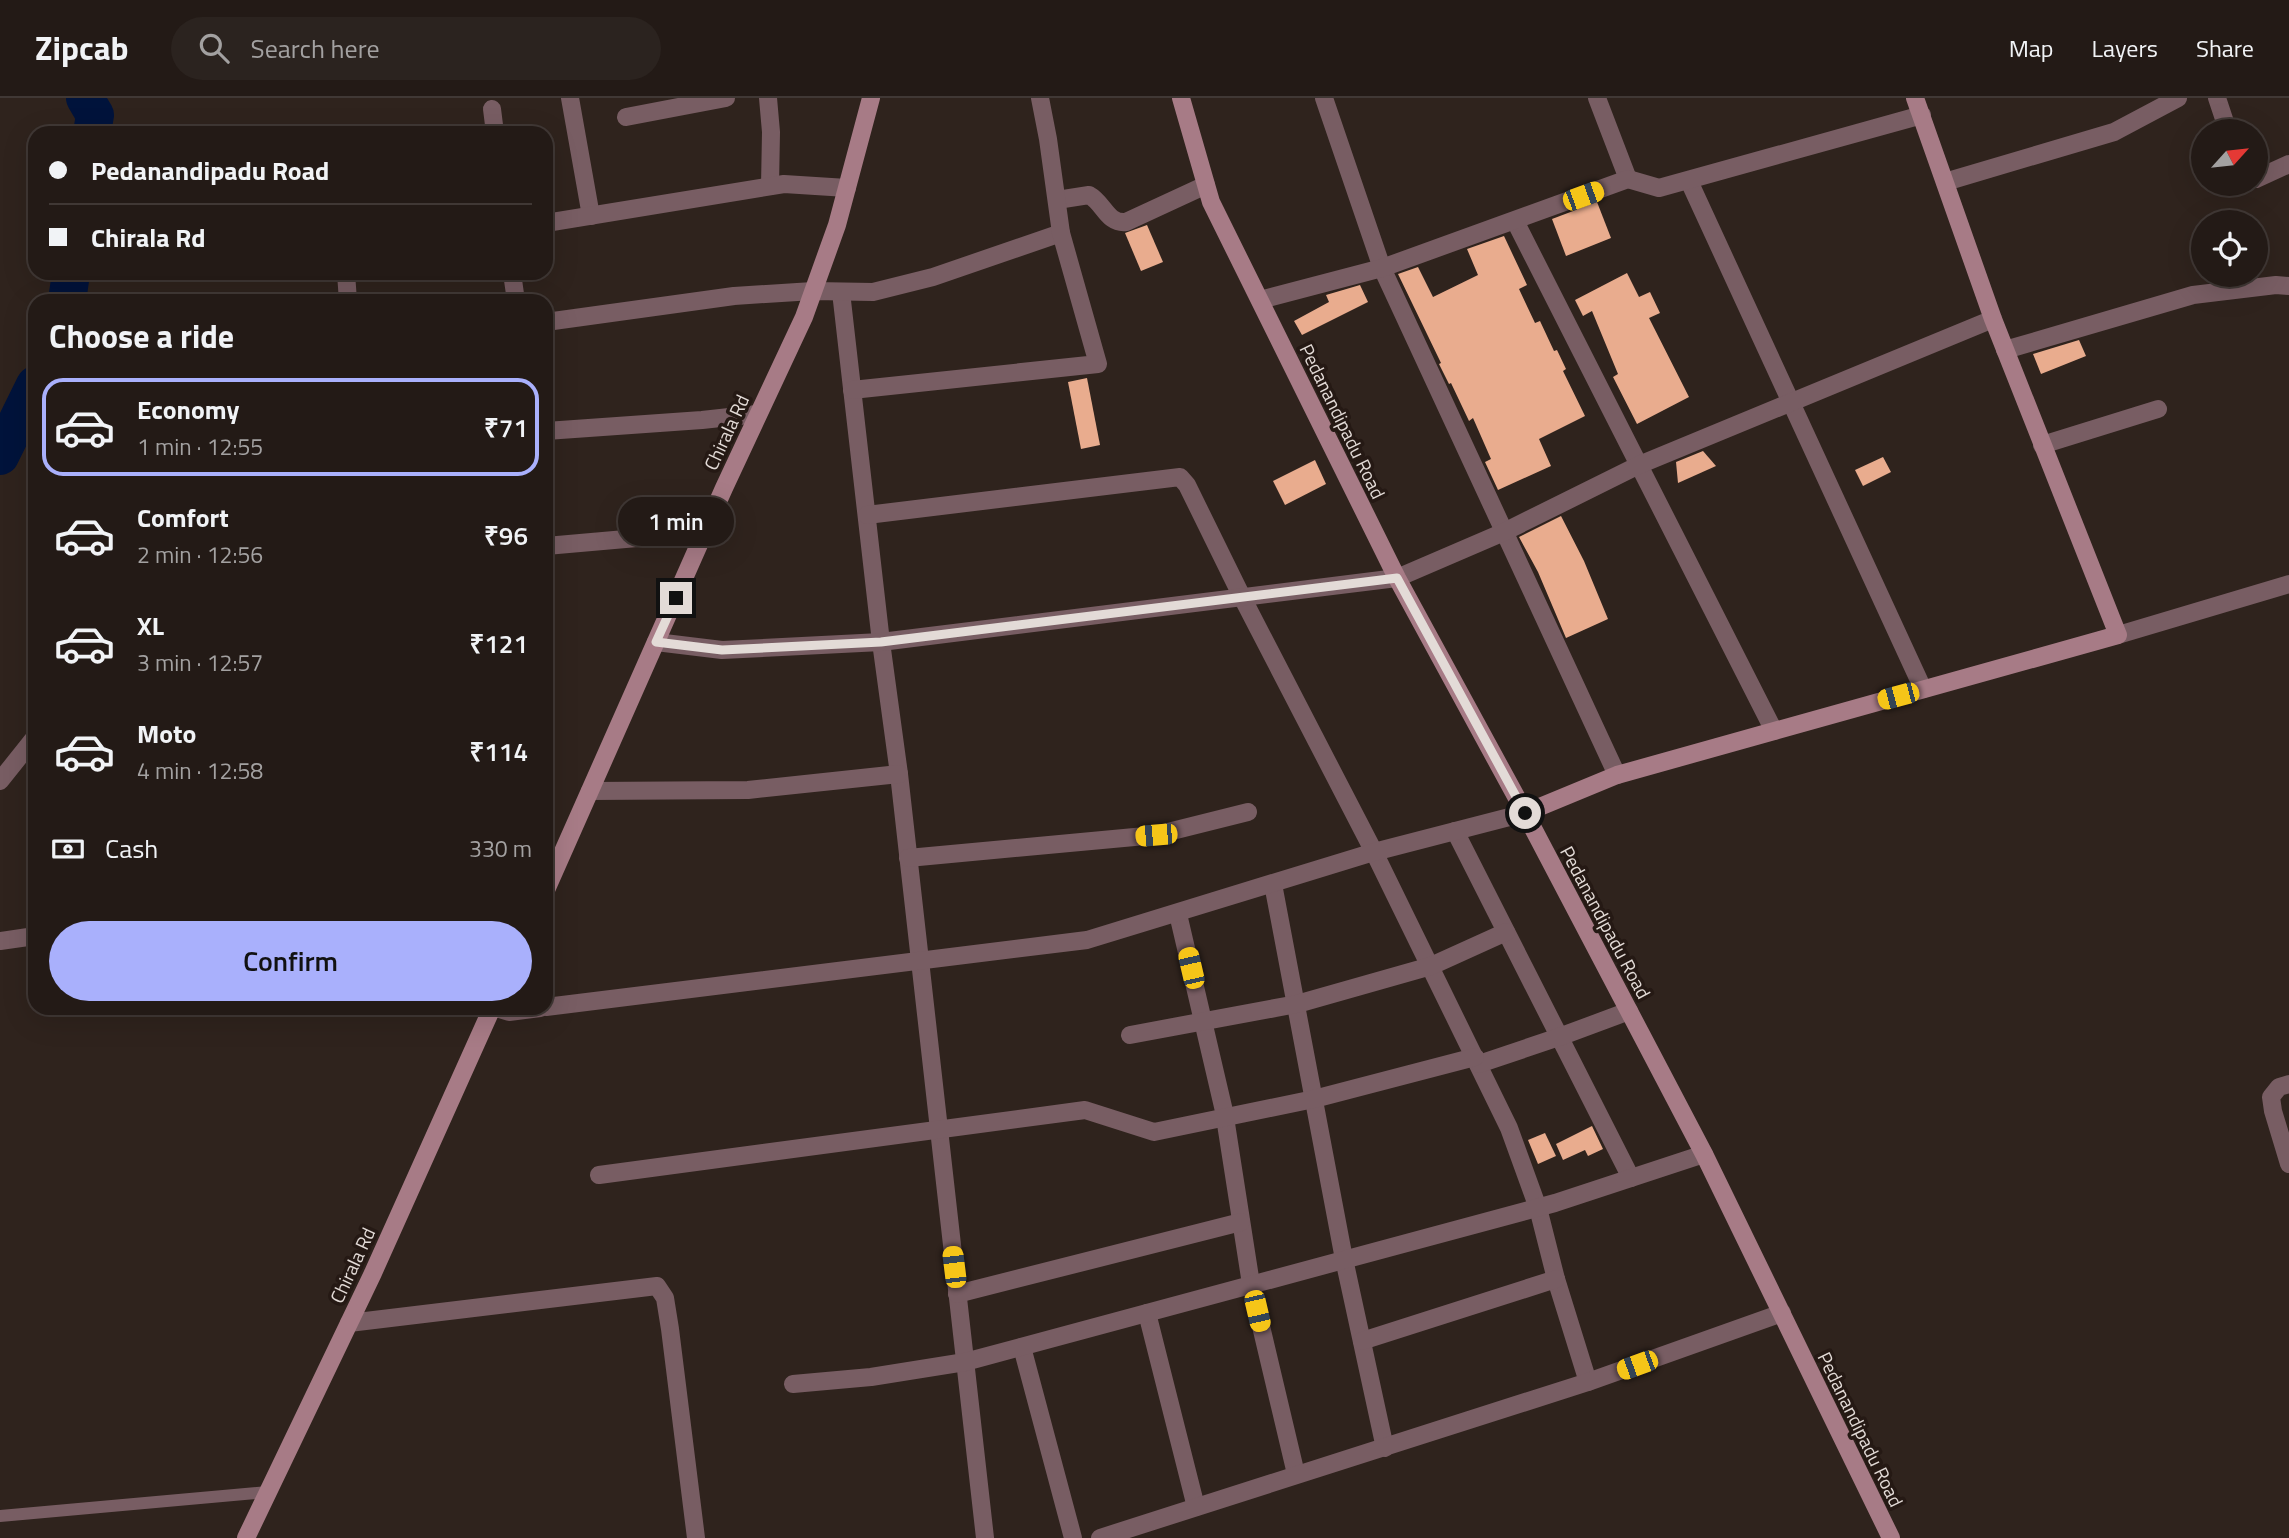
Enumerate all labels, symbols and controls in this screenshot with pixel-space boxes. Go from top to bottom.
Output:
search box [171,17,661,80]
text: Zipcab [35,23,129,73]
icon: search [195,29,233,67]
text: Search here [251,29,380,68]
text: Map [2009,30,2054,66]
text: Layers [2092,30,2158,66]
text: Share [2196,30,2254,66]
north arrow [2191,119,2268,196]
map controls [2191,119,2268,287]
text: Pedanandipadu Road [91,151,329,190]
car [1560,179,1607,213]
button: locate [2191,210,2268,287]
text: Chirala Rd [91,218,205,257]
text: Choose a ride [49,312,234,360]
street label: Pedanandipadu Road [1293,338,1393,504]
street label: Chirala Rd [696,389,756,475]
text: Economy [137,390,239,429]
icon: car [53,396,116,459]
text: ₹71 [484,408,528,447]
text: 1 min · 12:55 [137,429,263,464]
callout: 1 min [618,496,734,546]
text: Comfort [137,498,229,537]
icon: car [53,504,116,567]
text: 1 min [648,504,704,539]
text: ₹96 [484,516,528,555]
text: 2 min · 12:56 [137,537,263,572]
route end [660,582,692,614]
text: XL [137,606,164,645]
icon: car [53,612,116,675]
text: ₹121 [469,624,528,663]
text: 3 min · 12:57 [137,645,263,680]
car [1875,680,1922,712]
text: Moto [137,714,196,753]
icon: car [53,720,116,783]
text: ₹114 [469,732,528,771]
text: 4 min · 12:58 [137,753,263,788]
route start [1509,797,1541,829]
car [1135,823,1178,847]
text: Cash [105,829,158,868]
icon: cash [49,830,87,868]
text: 330 m [469,831,532,866]
street label: Pedanandipadu Road [1553,840,1659,1004]
button: Confirm [49,921,532,1001]
car [1177,945,1206,991]
street label: Chirala Rd [322,1222,382,1308]
car [942,1245,967,1289]
car [1243,1288,1272,1334]
street label: Pedanandipadu Road [1811,1346,1911,1512]
car [1614,1348,1661,1382]

